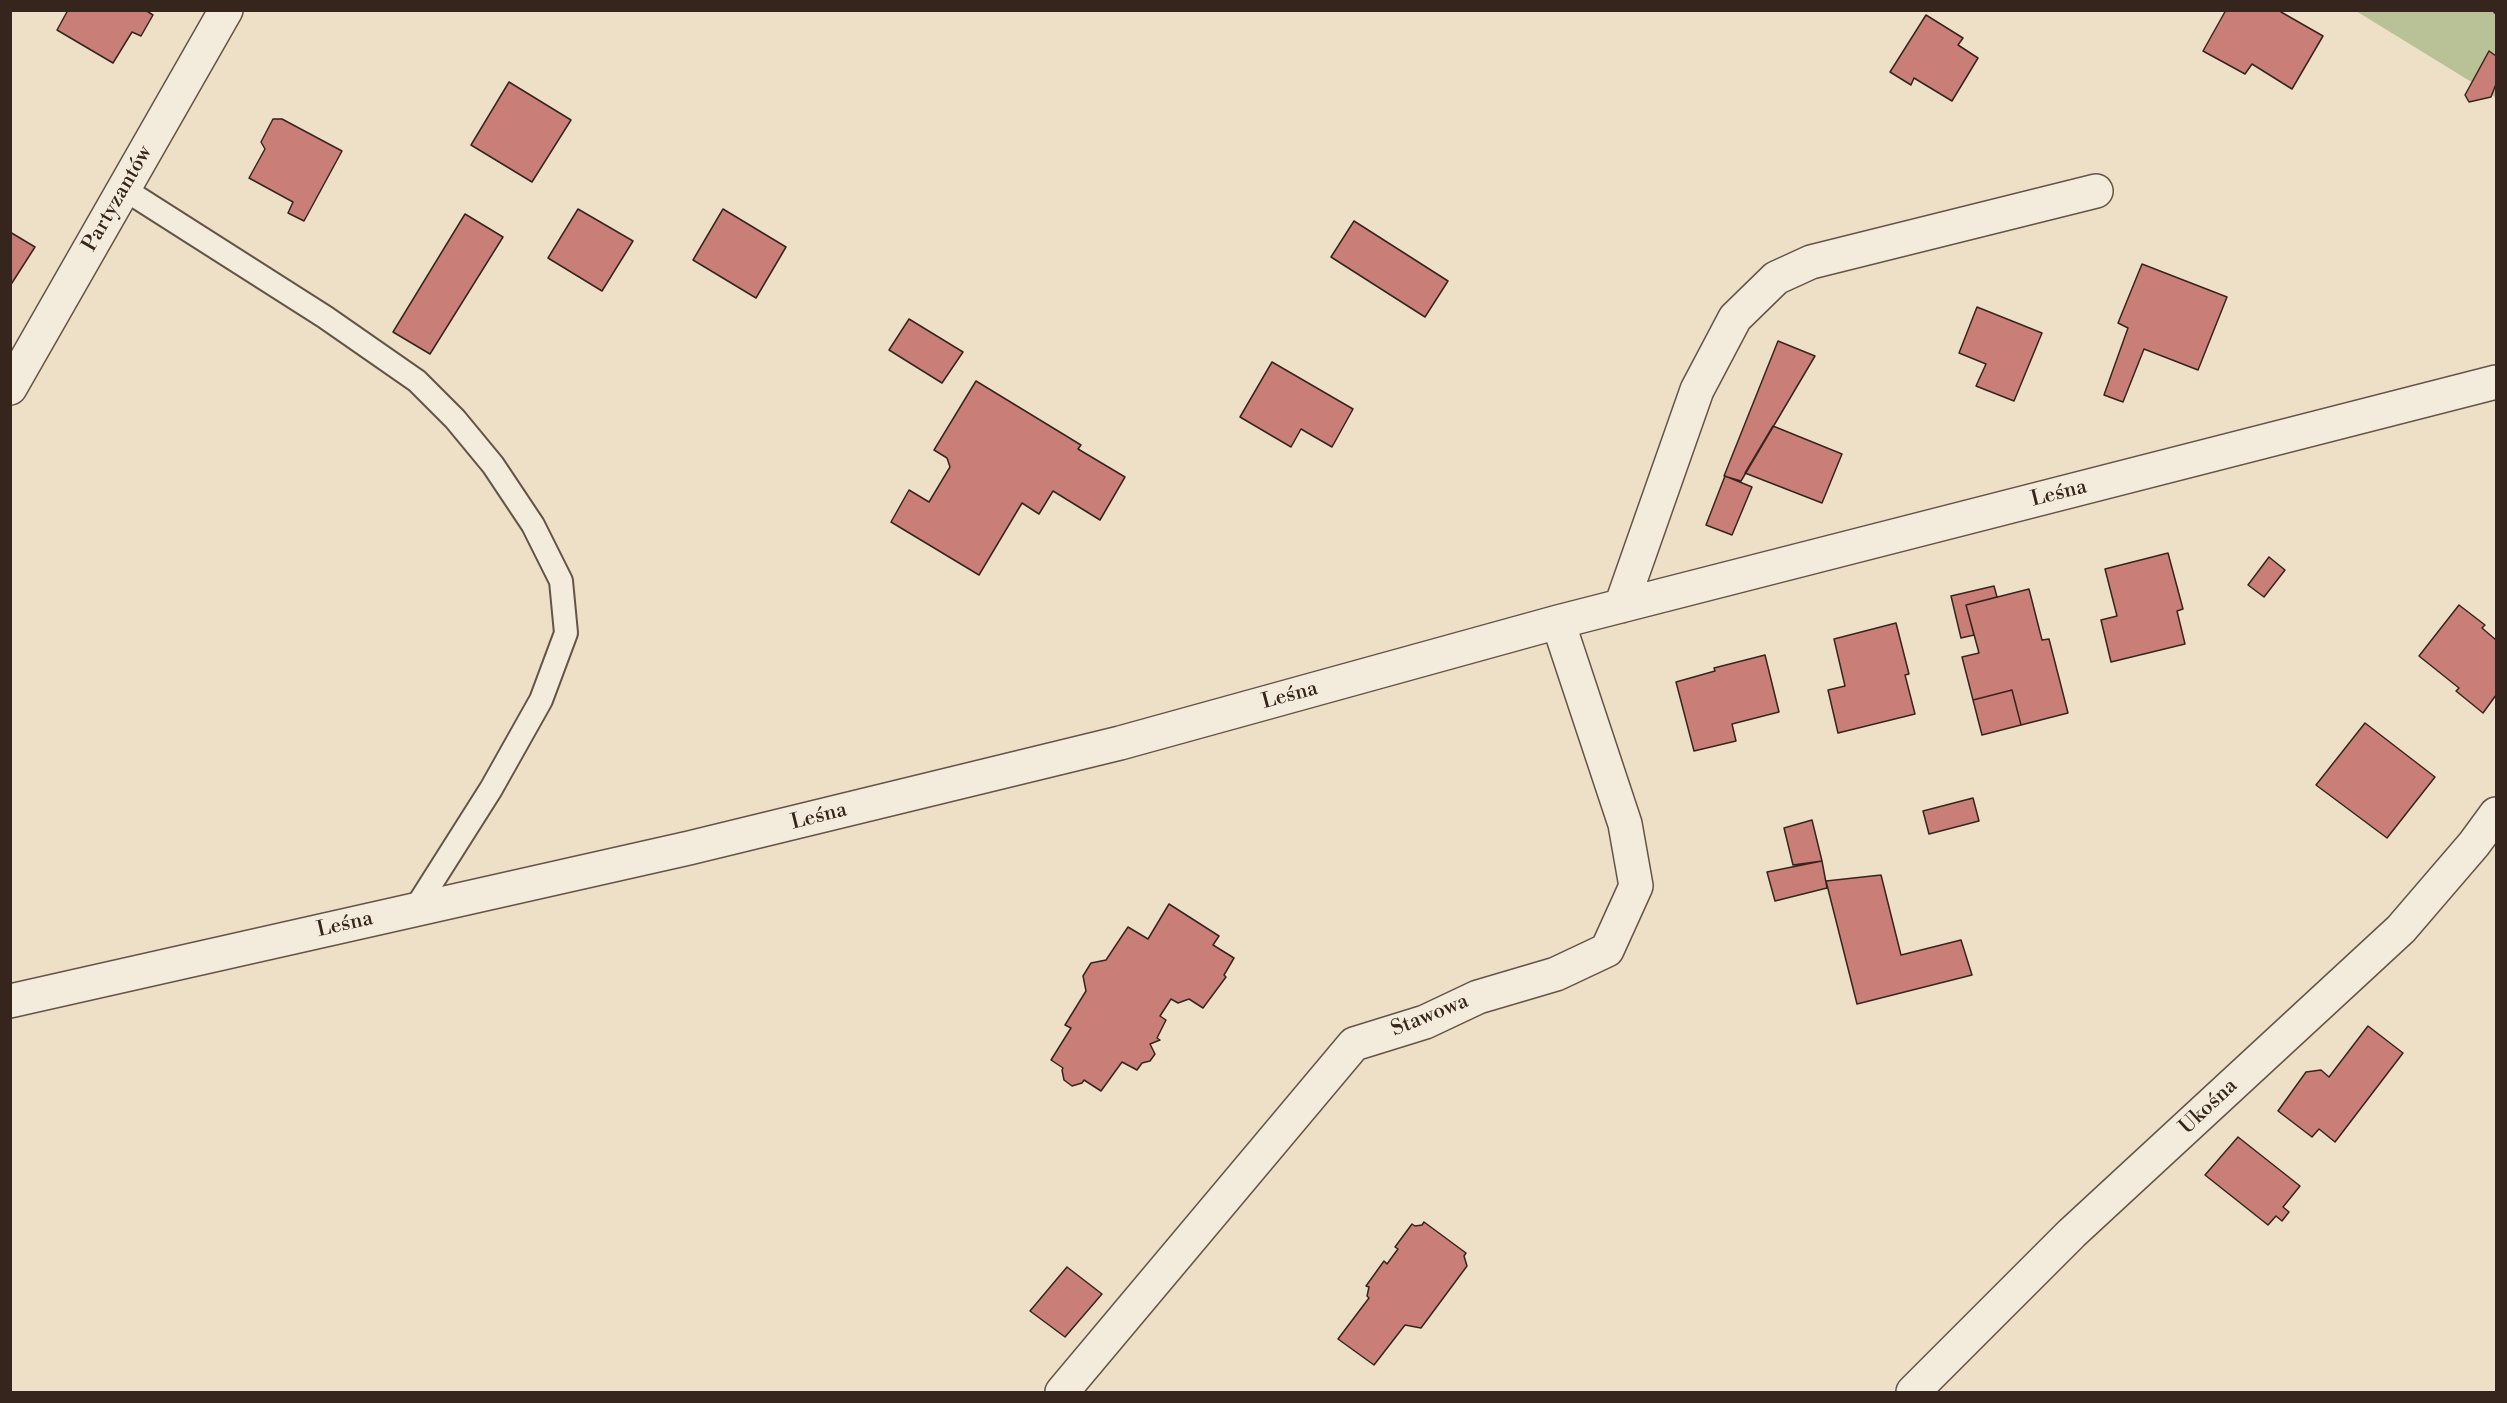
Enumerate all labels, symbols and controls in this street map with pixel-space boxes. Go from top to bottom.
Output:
street label: Partyzantów [78,142,158,256]
street label: Leśna [2028,475,2090,513]
street label: Leśna [1259,676,1321,716]
street label: Leśna [788,798,850,836]
street label: Leśna [314,906,376,944]
street label: Stawowa [1388,989,1472,1043]
street label: Ukośna [2175,1074,2243,1140]

